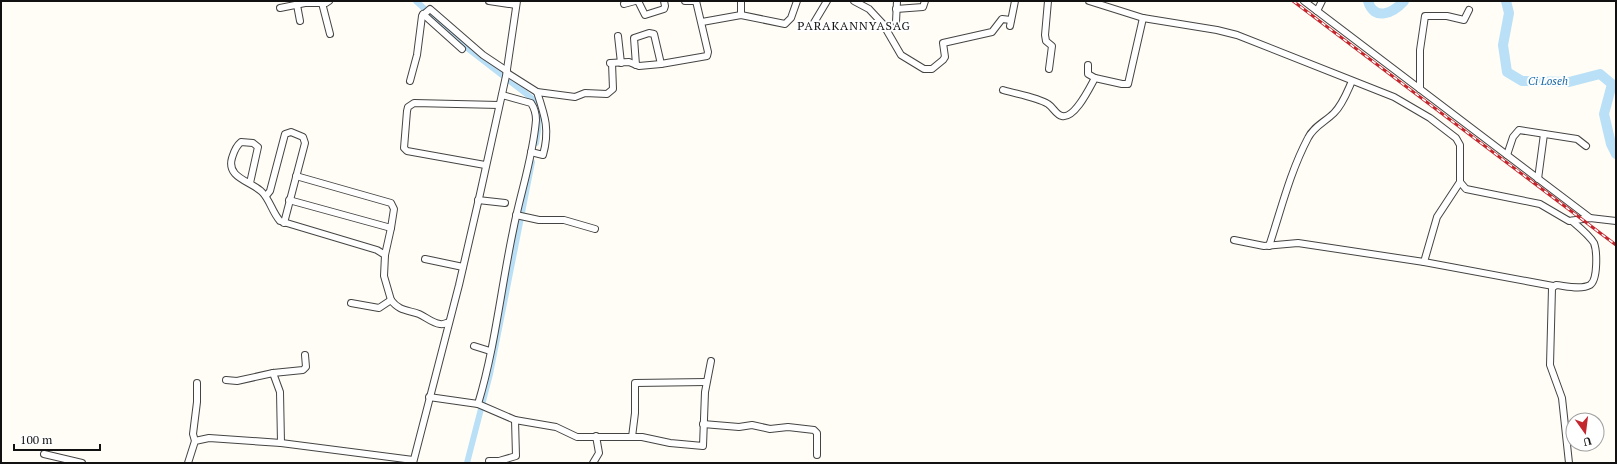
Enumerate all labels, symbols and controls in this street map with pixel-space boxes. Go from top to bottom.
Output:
district label: PARAKANNYASAG [797,18,911,33]
water label: Ci Loseh [1528,74,1568,88]
north arrow [1565,412,1605,452]
scale bar [14,426,100,452]
text: 100 m [20,432,53,447]
text: U [1582,434,1593,449]

